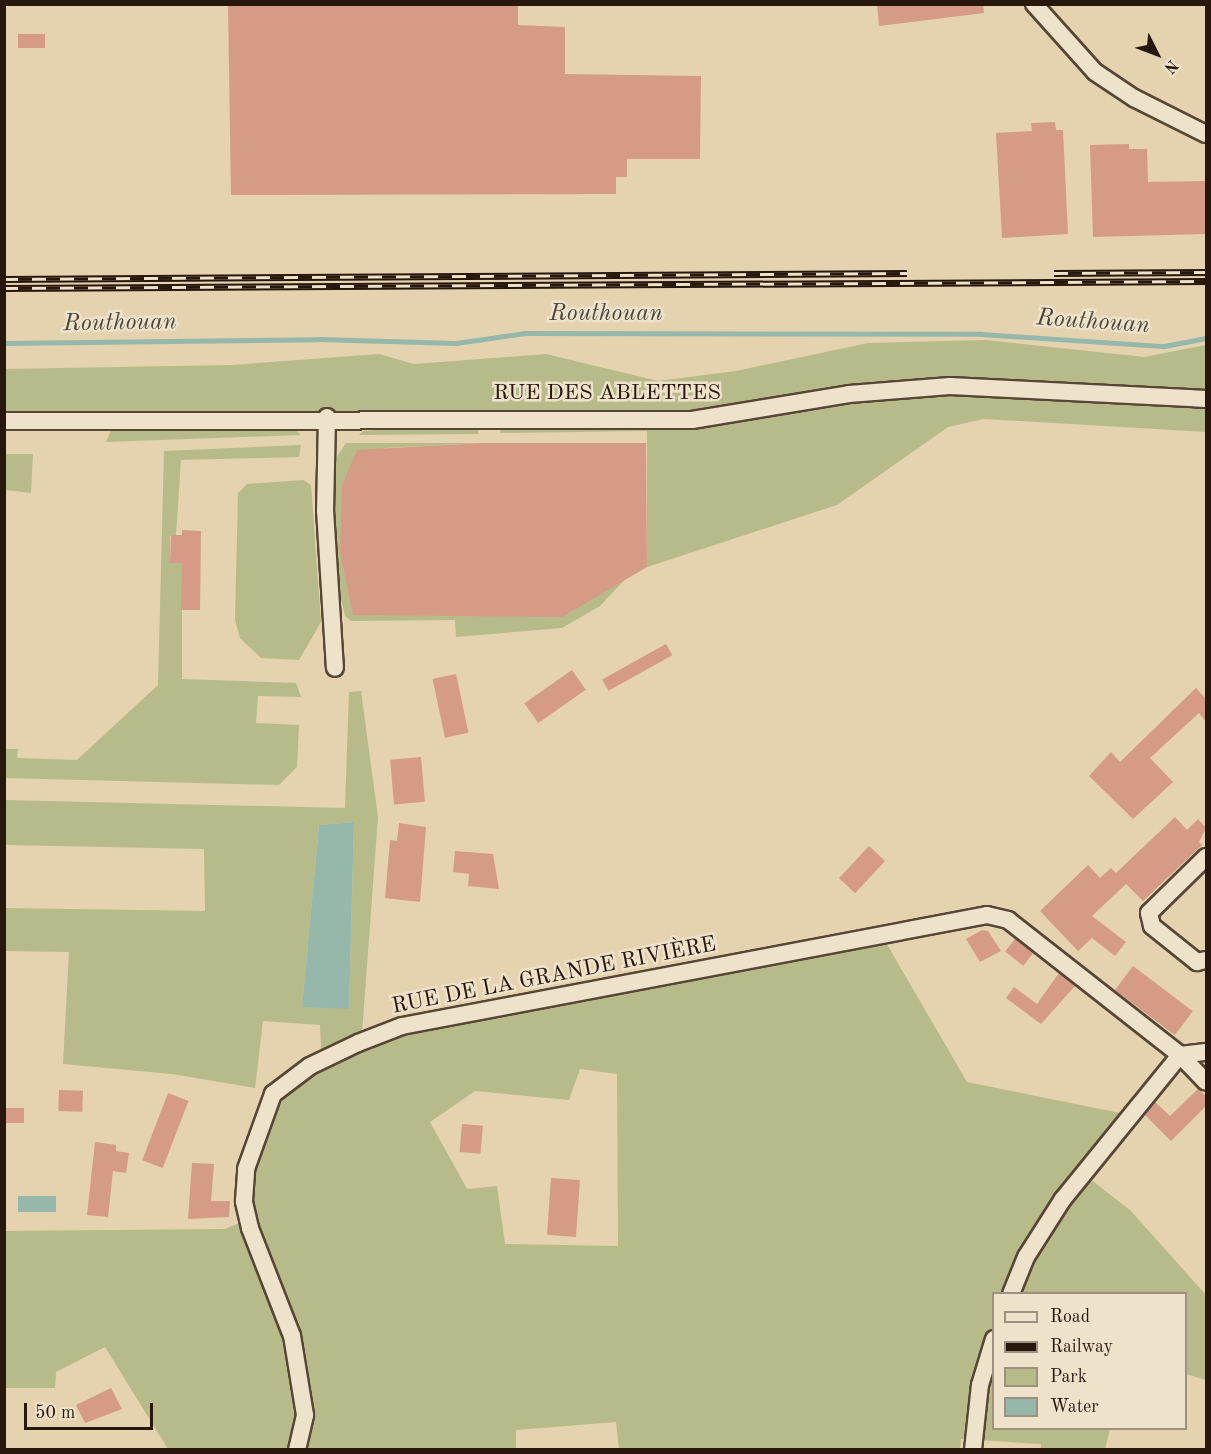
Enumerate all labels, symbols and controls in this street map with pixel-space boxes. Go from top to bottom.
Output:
north arrow [1127,24,1187,84]
text: N [1160,56,1180,76]
water label: Routhouan [549,301,663,329]
water label: Routhouan [1035,305,1151,341]
water label: Routhouan [63,309,177,339]
street label: RUE DES ABLETTES [493,381,721,407]
street label: RUE DE LA GRANDE RIVIÈRE [390,932,718,1020]
legend [992,1292,1187,1430]
text: Road [1050,1308,1090,1326]
text: Railway [1050,1338,1113,1356]
text: Park [1050,1368,1087,1386]
scale bar [27,1391,156,1429]
text: Water [1050,1398,1099,1416]
text: 50 m [35,1404,75,1422]

